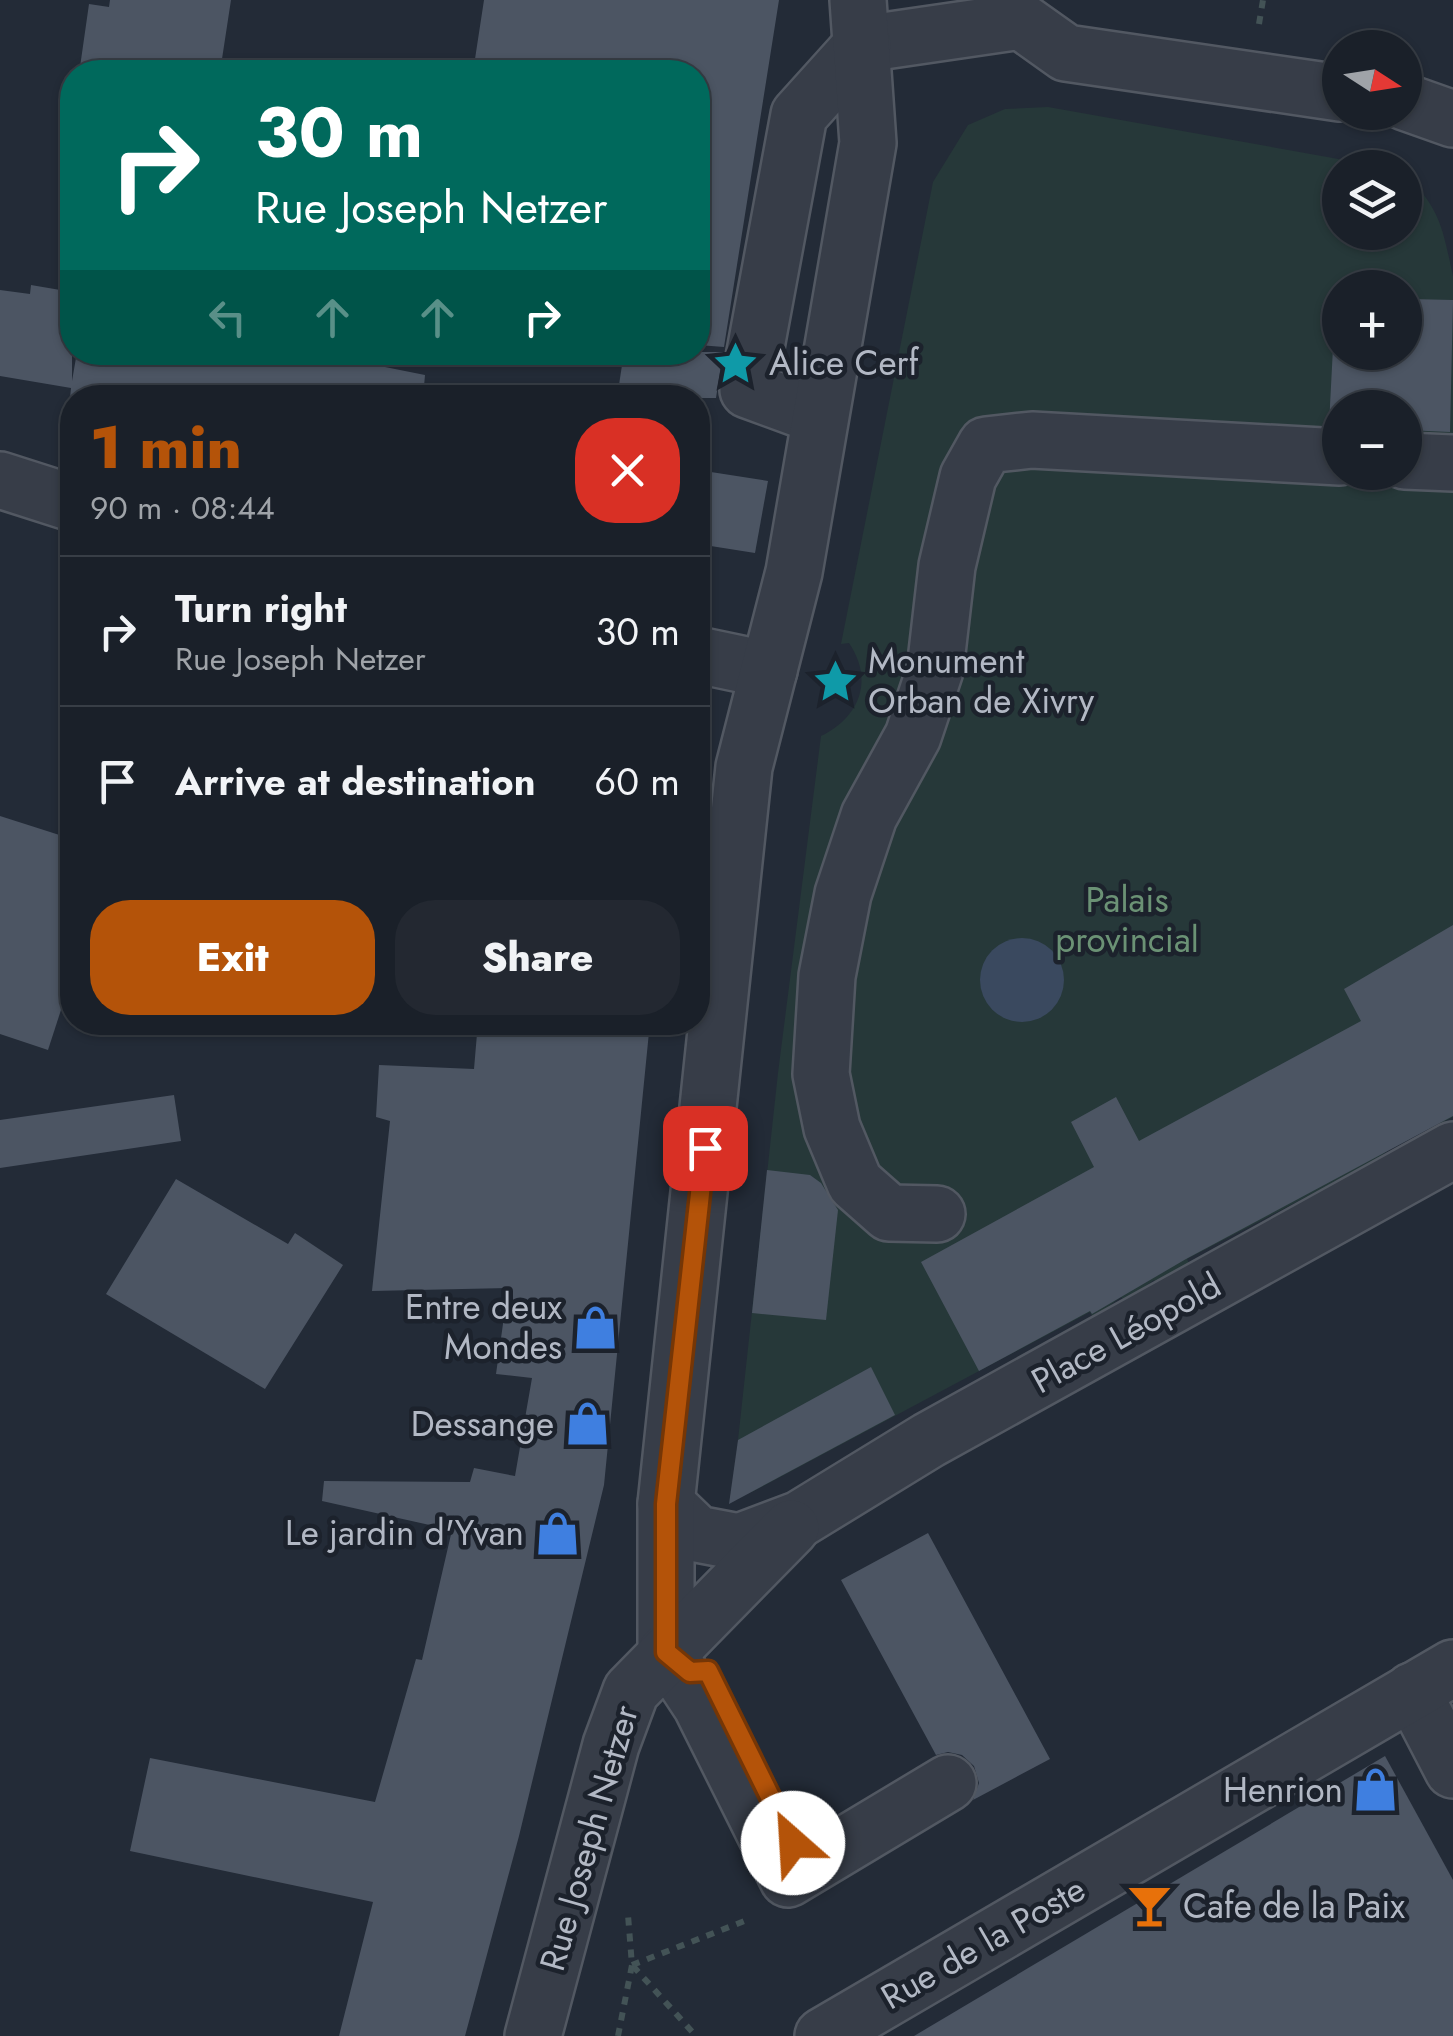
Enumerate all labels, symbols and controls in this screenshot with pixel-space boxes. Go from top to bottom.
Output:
north arrow [1322,30,1422,130]
map controls [1322,30,1422,490]
text: 30 m [255,82,423,183]
icon: right [90,100,220,230]
button: layers [1322,150,1422,250]
text: Rue Joseph Netzer [255,175,607,240]
button: + [1322,270,1422,370]
icon: left [200,290,255,345]
icon: ahead [305,290,360,345]
icon: ahead [410,290,465,345]
icon: right [515,290,570,345]
place label: Alice Cerf [769,338,920,388]
place icon: Alice Cerf [712,339,760,387]
button: − [1322,390,1422,490]
text: 1 min [90,404,242,491]
button: close [575,418,680,523]
text: 90 m · 08:44 [90,485,275,531]
text: Turn right [175,581,347,636]
icon: right [90,604,145,659]
text: 30 m [595,604,680,659]
text: Rue Joseph Netzer [175,636,426,682]
place label: Monument Orban de Xivry [868,636,1095,726]
place icon: Monument Orban de Xivry [811,657,859,705]
icon: arrive [90,754,145,809]
text: Arrive at destination [175,754,536,809]
text: 60 m [594,754,680,809]
park label: Palais provincial [1055,875,1199,965]
button: Exit [90,900,375,1015]
button: Share [395,900,680,1015]
pin [663,1106,748,1191]
icon: arrive [678,1121,733,1176]
street label: Place Léopold [1022,1260,1230,1406]
place label: Entre deux Mondes [405,1282,562,1372]
shop icon: Entre deux Mondes [571,1303,619,1351]
place label: Dessange [411,1399,554,1449]
shop icon: Dessange [563,1400,611,1448]
place label: Le jardin d'Yvan [285,1508,524,1558]
shop icon: Le jardin d'Yvan [533,1509,581,1557]
street label: Rue Joseph Netzer [527,1699,651,1977]
place label: Henrion [1223,1765,1343,1815]
shop icon: Henrion [1352,1766,1400,1814]
position arrow [741,1791,845,1895]
street label: Rue de la Poste [872,1864,1094,2022]
place label: Cafe de la Paix [1183,1881,1405,1931]
bar icon: Cafe de la Paix [1126,1882,1174,1930]

